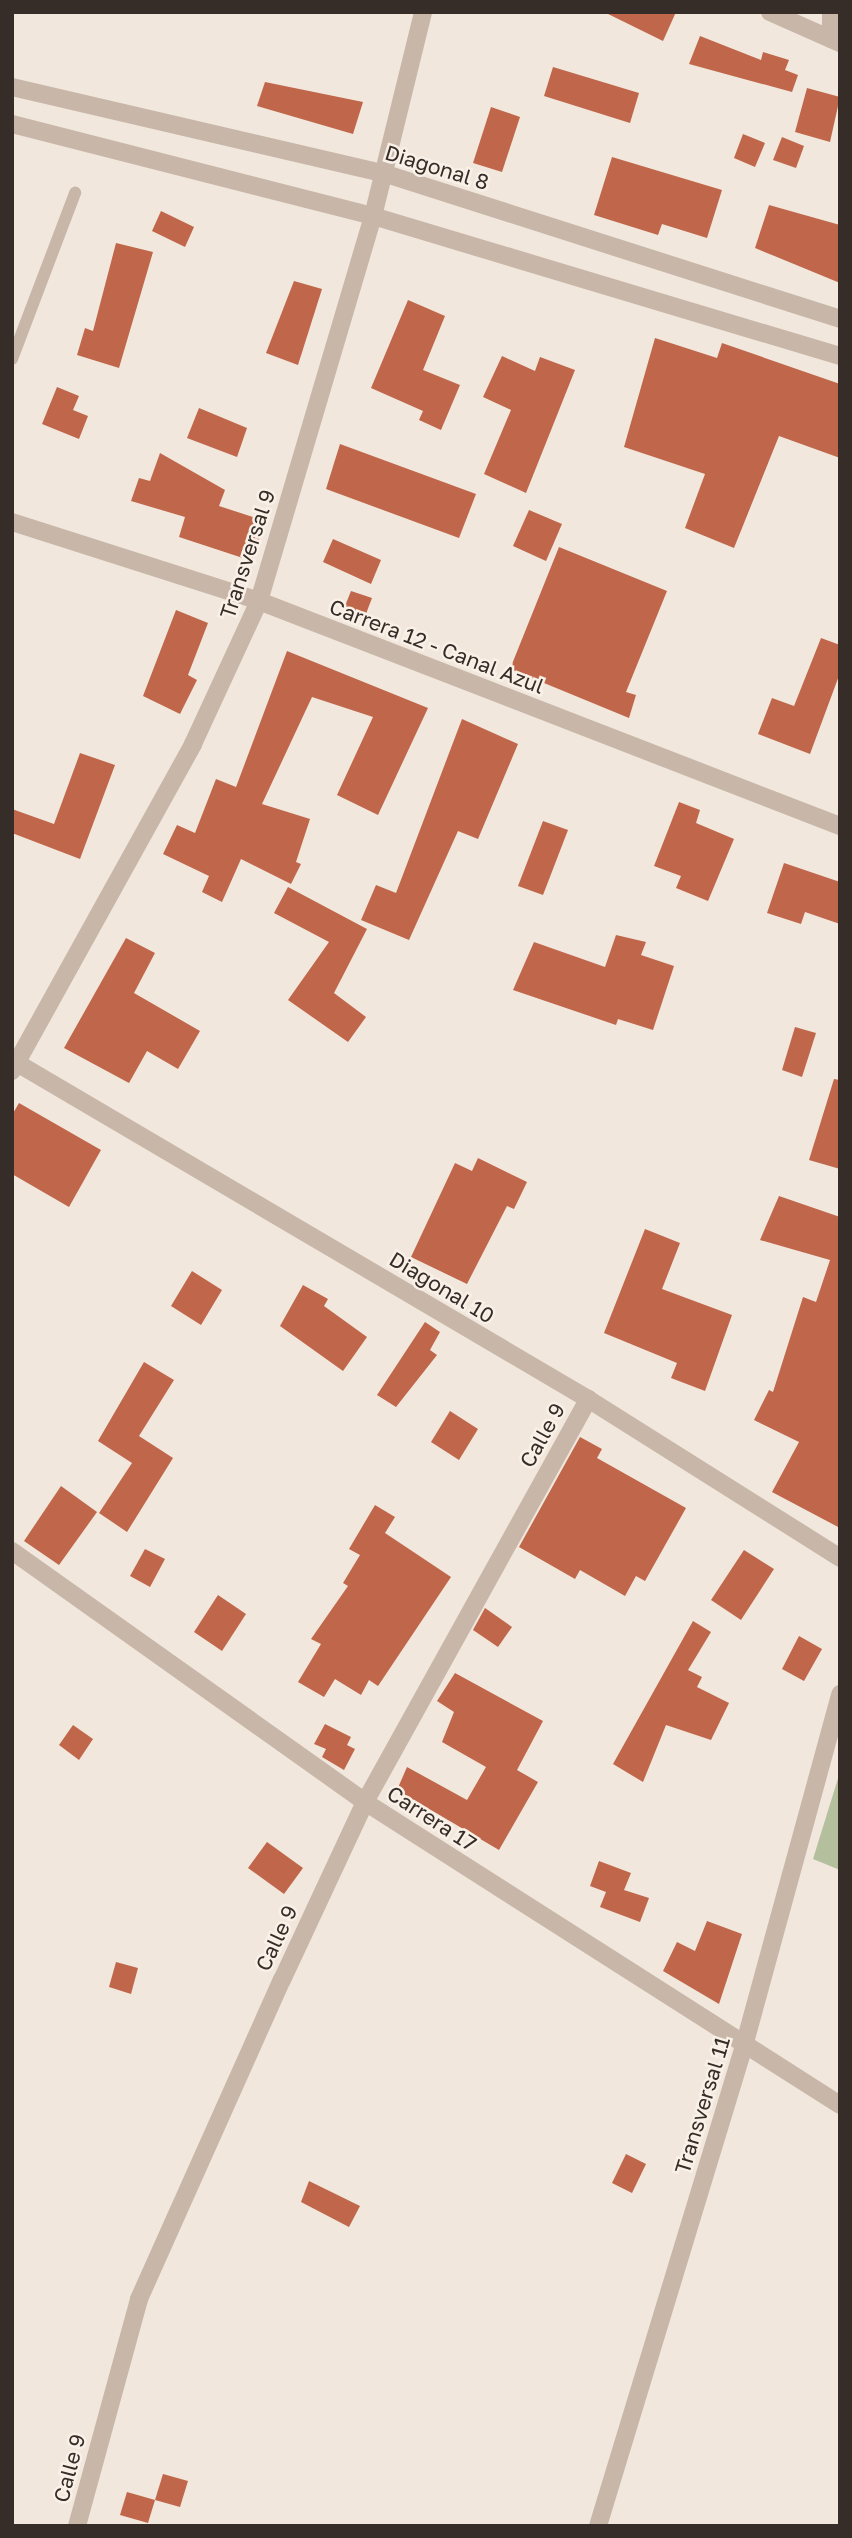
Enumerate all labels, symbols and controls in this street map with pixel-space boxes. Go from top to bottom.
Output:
street label: Diagonal 8 [382,139,492,195]
street label: Transversal 9 [214,486,280,622]
street label: Carrera 12 - Canal Azul [326,593,548,699]
street label: Diagonal 10 [385,1246,499,1328]
street label: Calle 9 [514,1398,570,1472]
street label: Carrera 17 [383,1780,481,1856]
street label: Calle 9 [250,1901,302,1975]
street label: Transversal 11 [669,2033,735,2177]
street label: Calle 9 [48,2431,90,2505]

